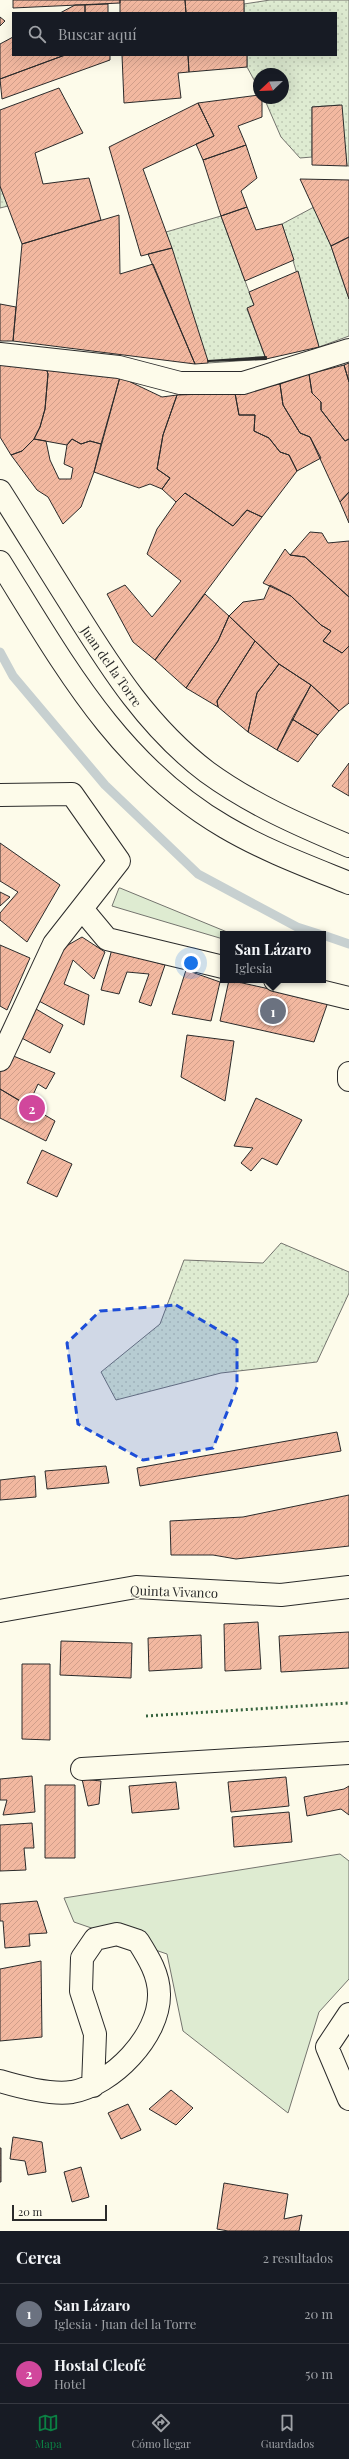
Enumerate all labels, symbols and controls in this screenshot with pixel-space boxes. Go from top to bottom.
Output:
search box [12,12,337,56]
icon: search [26,23,48,45]
text: Buscar aquí [58,24,137,44]
north arrow [253,68,289,104]
street label: Juan del la Torre [77,621,147,710]
popup [220,931,326,983]
text: San Lázaro [235,939,311,959]
your location [181,953,201,973]
text: Iglesia [235,959,272,976]
pin: 1 [260,996,286,1026]
pin: 2 [19,1093,45,1123]
street label: Quinta Vivanco [130,1581,218,1601]
scale bar [12,2203,107,2222]
text: 20 m [18,2204,42,2219]
text: Cerca [16,2246,61,2268]
text: 2 resultados [263,2249,333,2266]
text: San Lázaro [54,2295,130,2315]
text: 1 [27,2305,31,2322]
text: 20 m [304,2305,333,2322]
text: Iglesia · Juan del la Torre [54,2315,196,2332]
text: Hostal Cleofé [54,2355,146,2375]
text: 2 [26,2365,32,2382]
text: 50 m [305,2365,333,2382]
text: Hotel [54,2375,86,2392]
tab: Mapa [35,2412,62,2451]
tab: Cómo llegar [131,2412,191,2451]
tab: Guardados [261,2412,314,2451]

